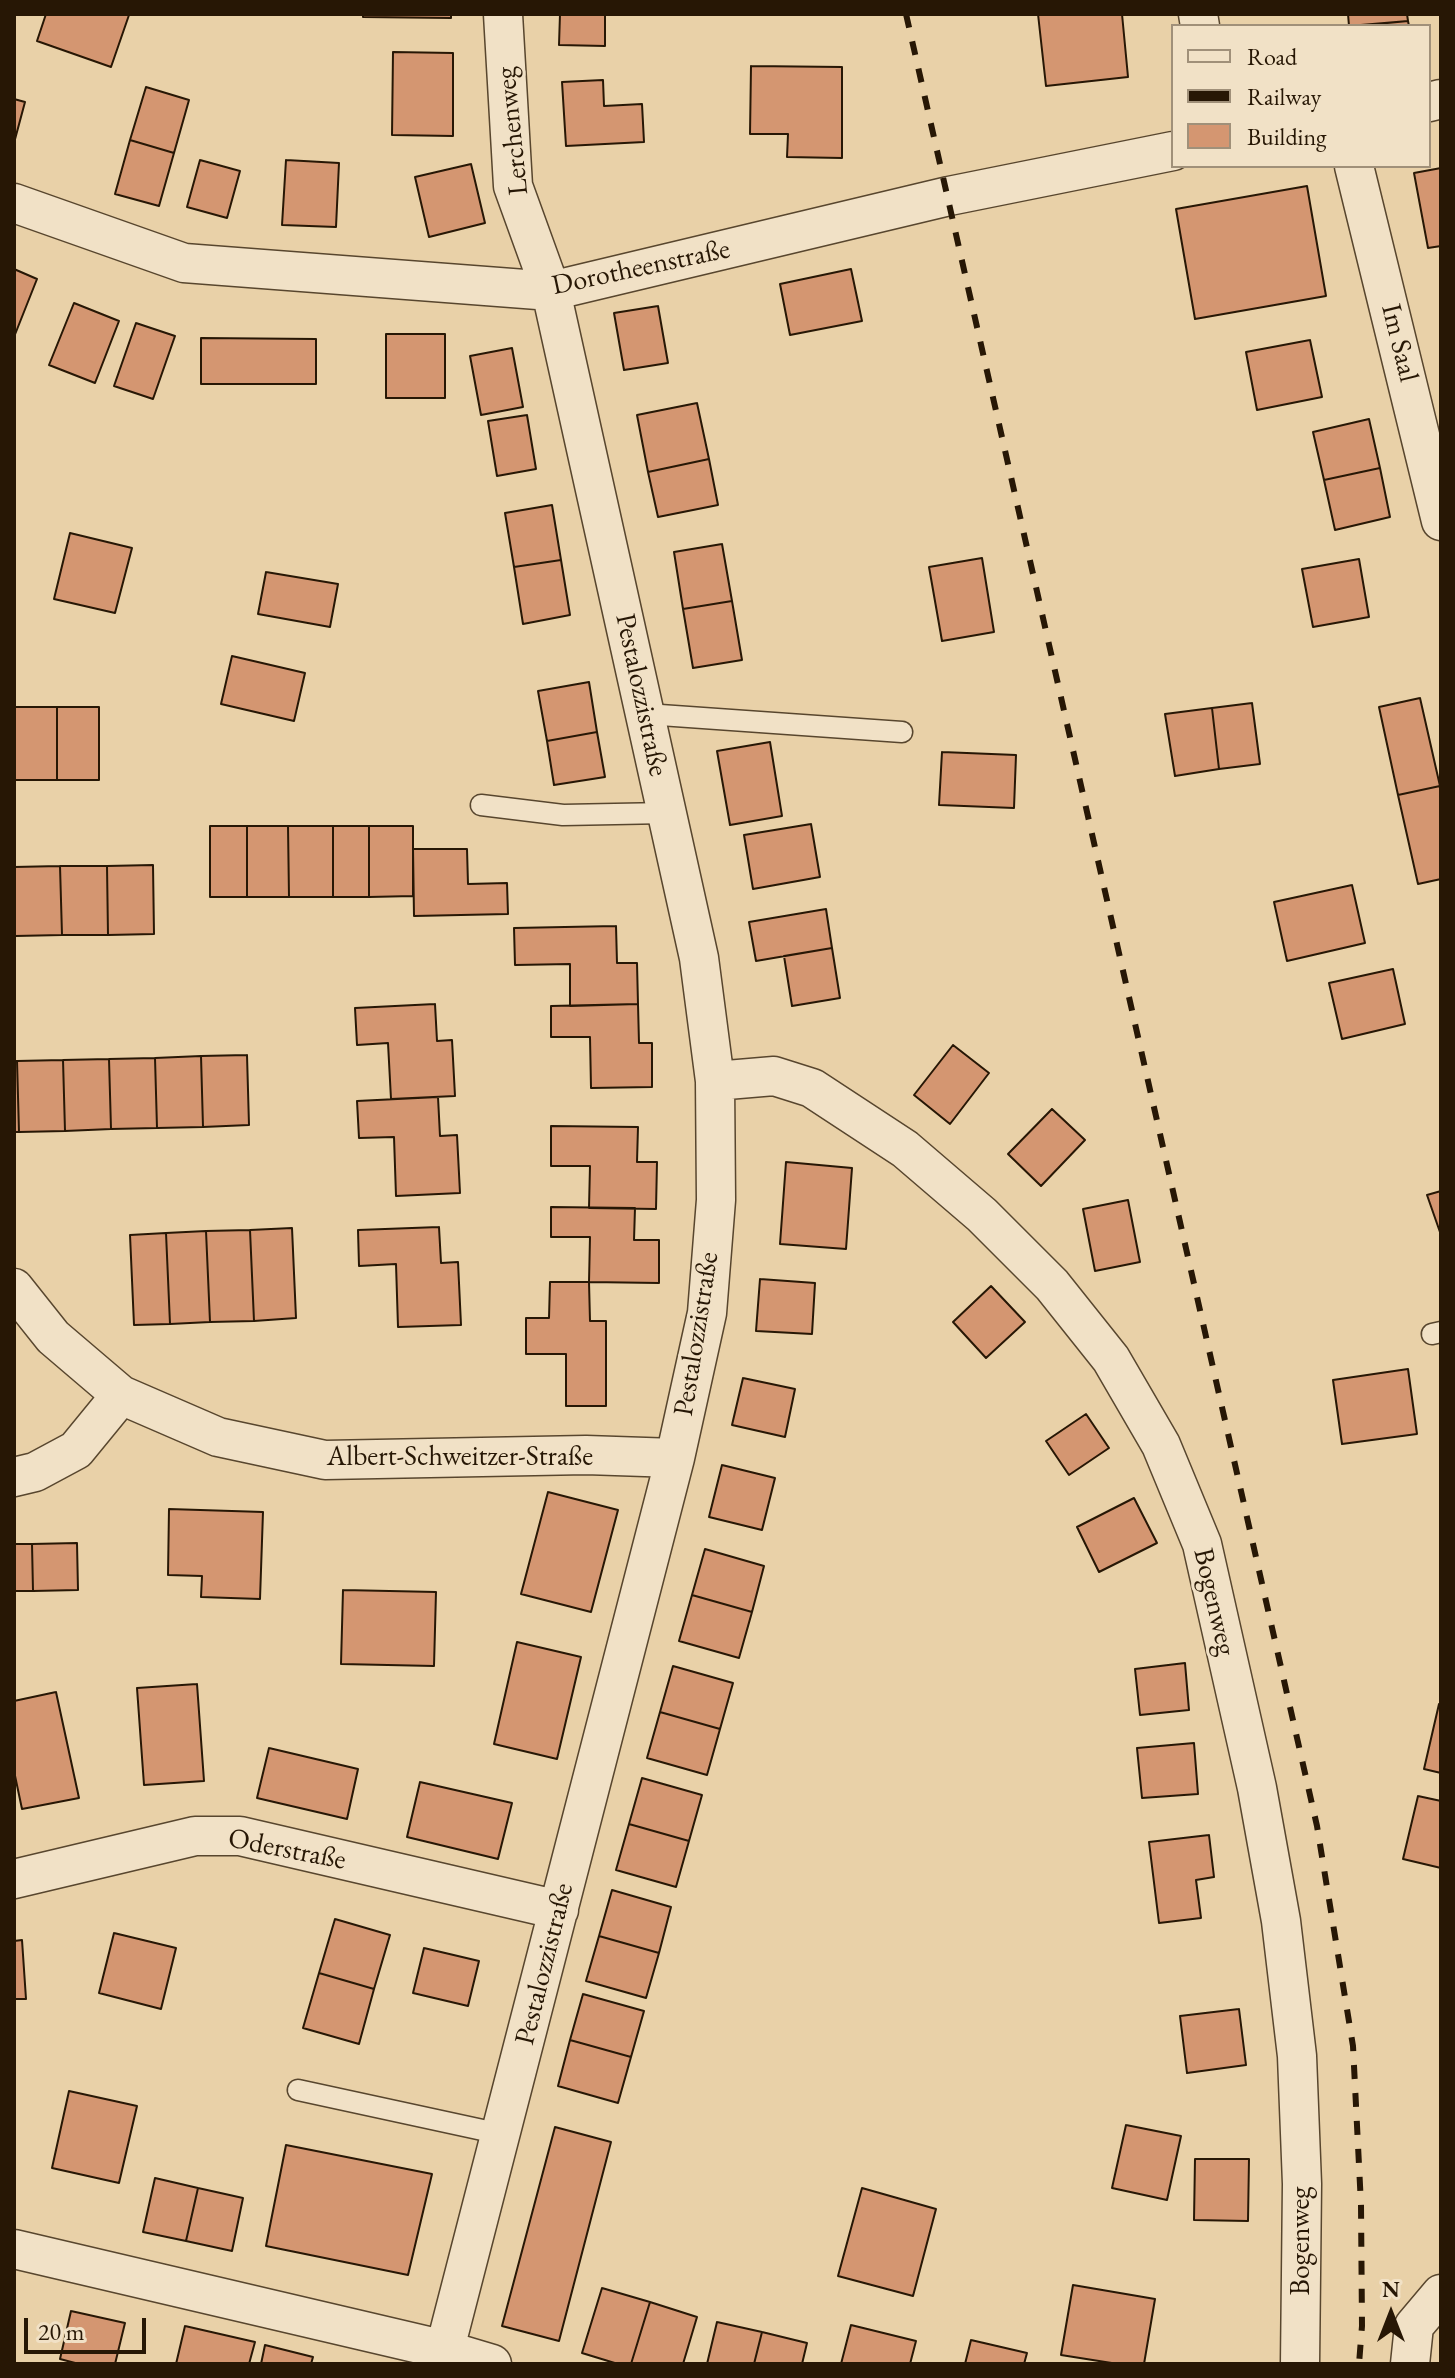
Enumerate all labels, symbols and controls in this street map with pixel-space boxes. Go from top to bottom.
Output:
legend [1171,24,1431,168]
text: Road [1247,41,1297,72]
street label: Lerchenweg [490,65,536,197]
text: Railway [1247,81,1321,112]
text: Building [1247,121,1327,152]
street label: Dorotheenstraße [549,233,733,303]
street label: Im Saal [1373,301,1425,385]
street label: Pestalozzistraße [607,611,675,779]
street label: Pestalozzistraße [667,1250,727,1418]
street label: Albert-Schweitzer-Straße [327,1440,593,1474]
street label: Bogenweg [1185,1545,1243,1659]
street label: Oderstraße [225,1822,349,1878]
street label: Pestalozzistraße [509,1880,581,2048]
street label: Bogenweg [1284,2186,1318,2296]
north arrow [1351,2274,1431,2354]
text: N [1382,2275,1400,2304]
scale bar [28,2302,150,2352]
text: 20 m [38,2316,85,2347]

